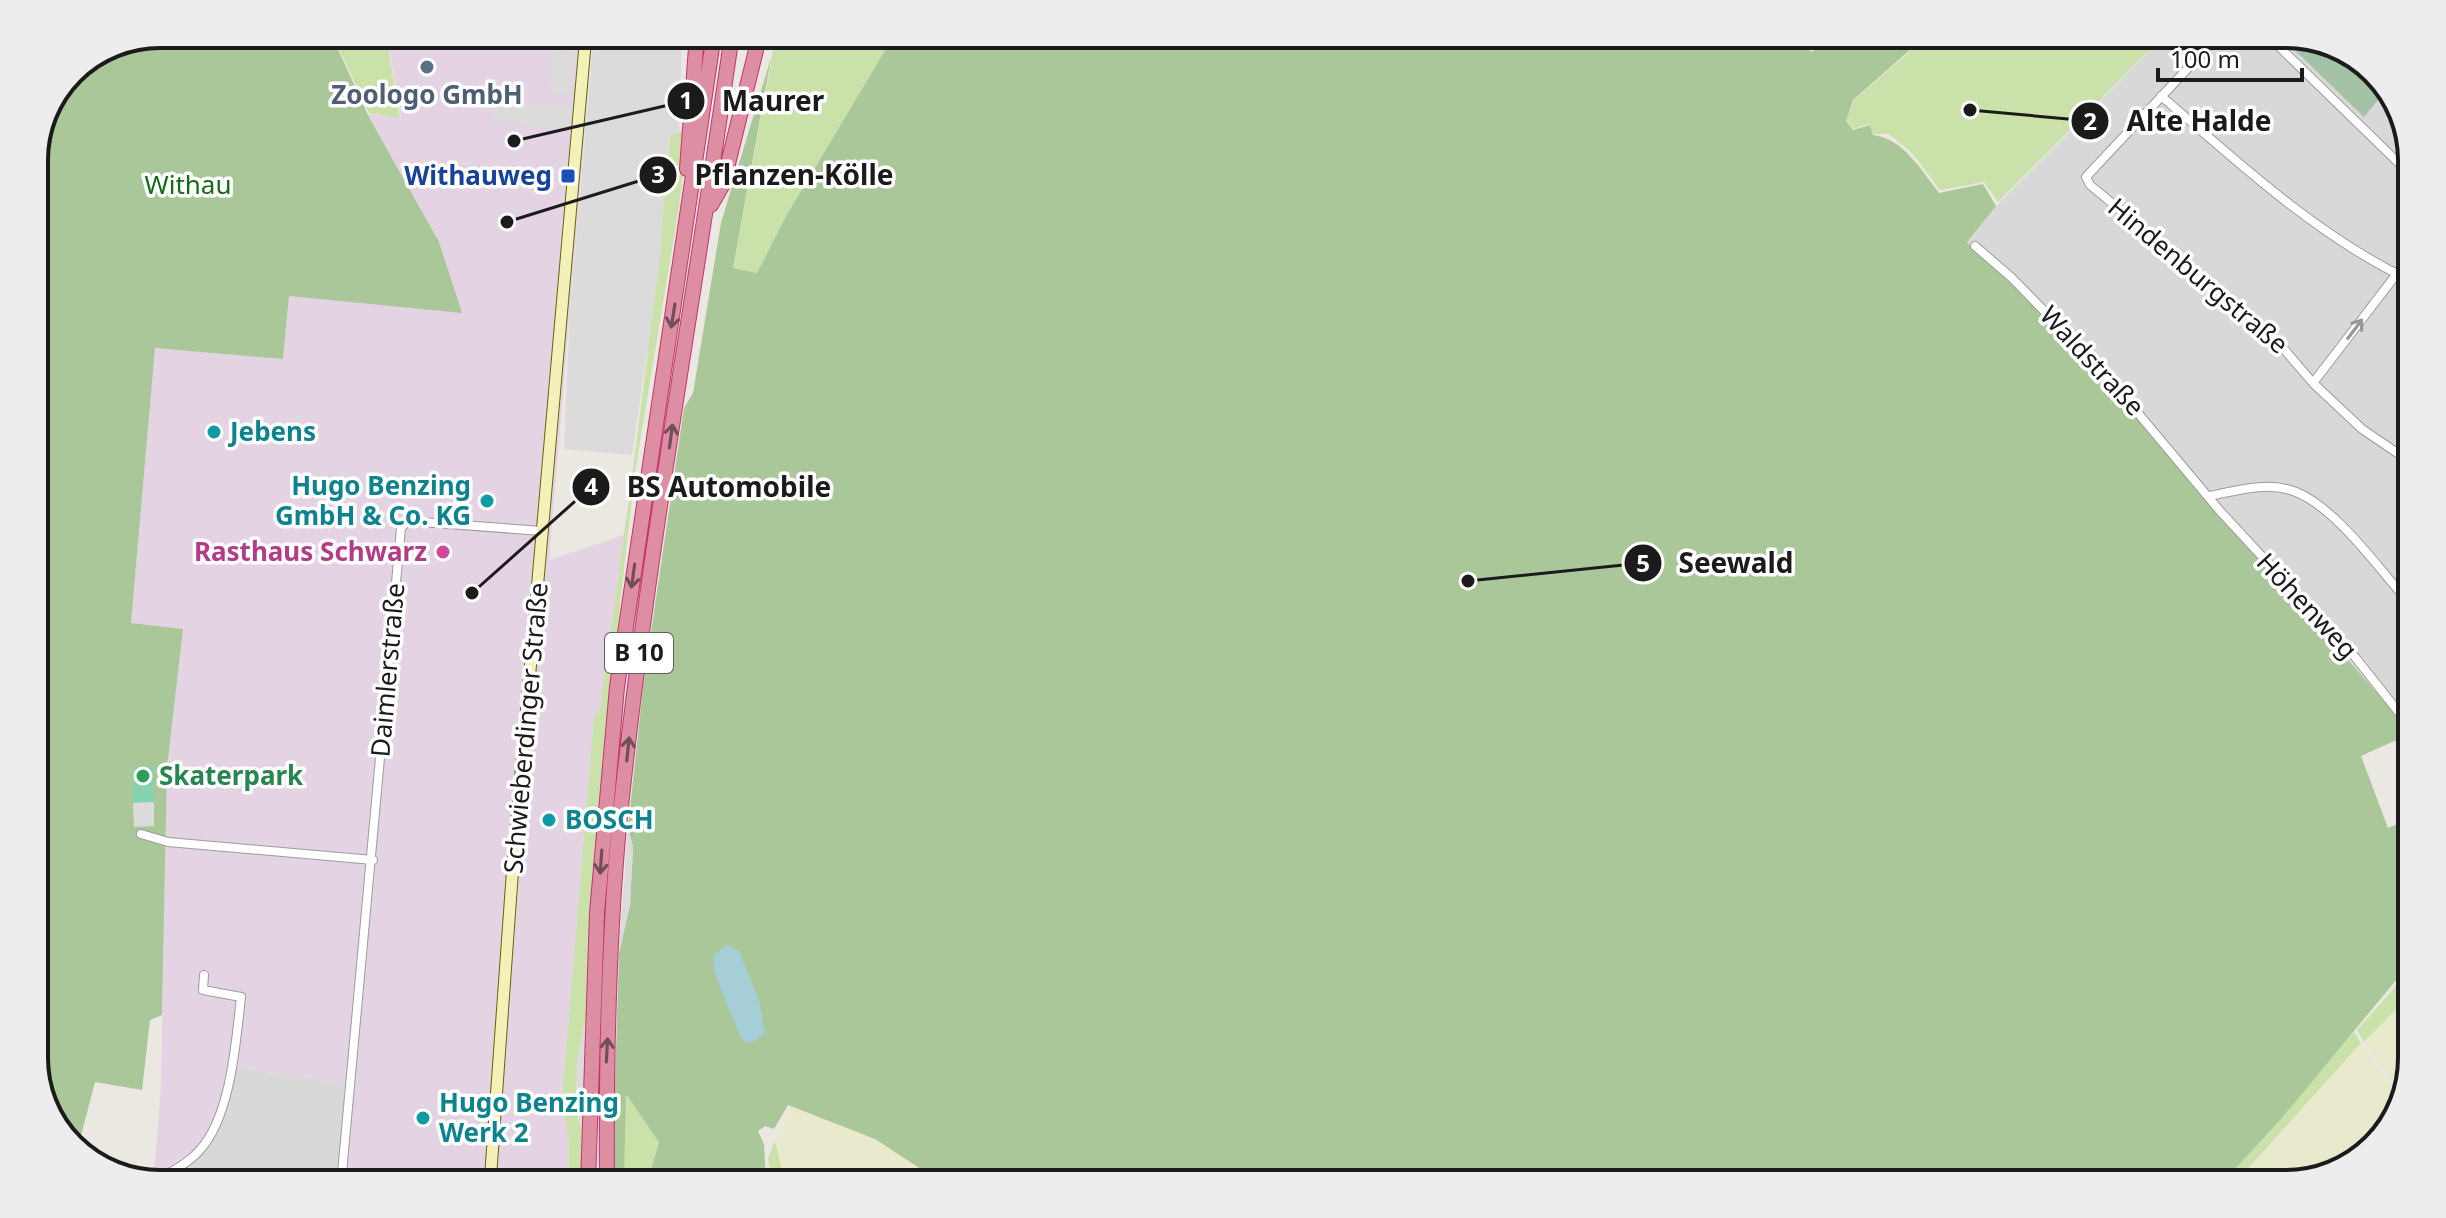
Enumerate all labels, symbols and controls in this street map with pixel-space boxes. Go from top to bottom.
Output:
scale bar [2158,32,2302,82]
text: 100 m [2170,42,2240,75]
marker: Zoologo GmbH [418,58,436,76]
callout: Maurer [666,75,841,127]
place label: Zoologo GmbH [331,76,523,112]
text: Maurer [722,81,825,119]
text: 1 [679,83,693,116]
callout: Alte Halde [2070,95,2287,147]
text: Alte Halde [2127,101,2271,139]
text: 2 [2083,104,2097,137]
callout: Pflanzen-Kölle [638,149,909,201]
text: Pflanzen-Kölle [695,155,893,193]
place label: Withauweg [404,157,552,193]
text: 3 [651,157,665,190]
park label: Withau [145,166,232,202]
marker: Withauweg [559,167,577,185]
street label: Hindenburgstraße [2101,189,2296,361]
street label: Waldstraße [2032,297,2153,423]
one-way arrow [665,303,680,329]
one-way arrow [2346,318,2363,340]
place label: Jebens [228,413,316,449]
marker: Jebens [205,423,223,441]
one-way arrow [664,423,679,449]
callout: BS Automobile [571,461,848,513]
place label: Hugo Benzing GmbH & Co. KG [275,467,471,533]
text: BS Automobile [627,467,831,505]
text: 4 [584,469,598,502]
marker: Hugo Benzing GmbH & Co. KG [478,492,496,510]
place label: Rasthaus Schwarz [194,533,427,569]
callout: Seewald [1623,537,1810,589]
marker: Rasthaus Schwarz [434,543,452,561]
text: Seewald [1678,543,1794,581]
street label: Höhenweg [2249,544,2366,666]
text: 5 [1636,546,1650,579]
one-way arrow [625,563,640,588]
street label: Daimlerstraße [361,581,413,758]
street label: Schwieberdinger Straße [494,581,556,875]
road number: B 10 [605,633,673,673]
one-way arrow [621,737,636,762]
place label: Skaterpark [159,757,304,793]
marker: Skaterpark [134,767,152,785]
place label: BOSCH [565,801,654,837]
marker: BOSCH [540,811,558,829]
one-way arrow [593,848,608,875]
one-way arrow [600,1037,615,1064]
place label: Hugo Benzing Werk 2 [439,1084,619,1150]
marker: Hugo Benzing Werk 2 [414,1109,432,1127]

